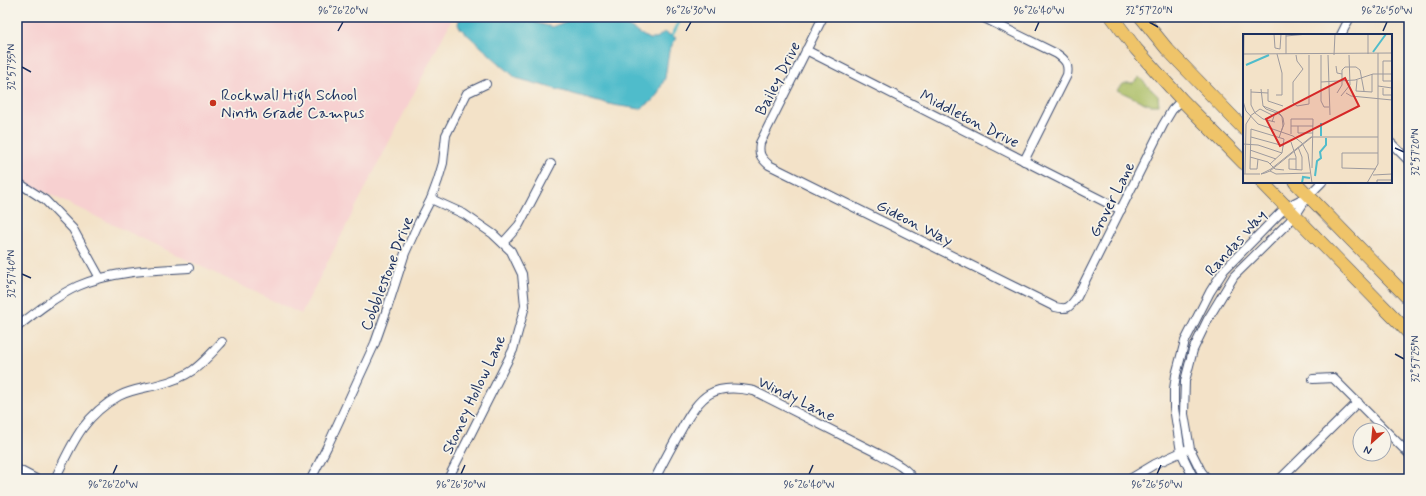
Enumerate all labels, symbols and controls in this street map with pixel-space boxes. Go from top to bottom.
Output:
text: 96°26'20"W [318,4,368,18]
text: 96°26'30"W [666,4,716,18]
text: 96°26'40"W [1014,4,1064,18]
text: 32°57'20"N [1125,4,1173,18]
text: 96°26'50"W [1362,4,1412,18]
inset map [1243,34,1392,183]
street label: Bailey Drive [751,38,806,119]
text: 32°57'35"N [5,43,19,90]
place label: Rockwall High School Ninth Grade Campus [221,85,364,124]
street label: Middleton Drive [916,85,1023,153]
marker: Rockwall High School Ninth Grade Campus [208,98,218,108]
text: 32°57'20"N [1409,128,1423,176]
street label: Grover Lane [1084,158,1141,241]
street label: Gideon Way [872,195,956,252]
street label: Randas Way [1201,205,1272,281]
street label: Cobblestone Drive [356,213,419,334]
text: 32°57'40"N [5,250,19,298]
street label: Stoney Hollow Lane [437,331,511,458]
text: 32°57'25"N [1409,335,1423,382]
street label: Windy Lane [754,372,839,427]
north arrow [1352,422,1392,462]
text: N [1361,442,1374,458]
text: 96°26'20"W [88,478,138,492]
text: 96°26'30"W [436,478,486,492]
text: 96°26'40"W [784,478,834,492]
text: 96°26'50"W [1132,478,1182,492]

